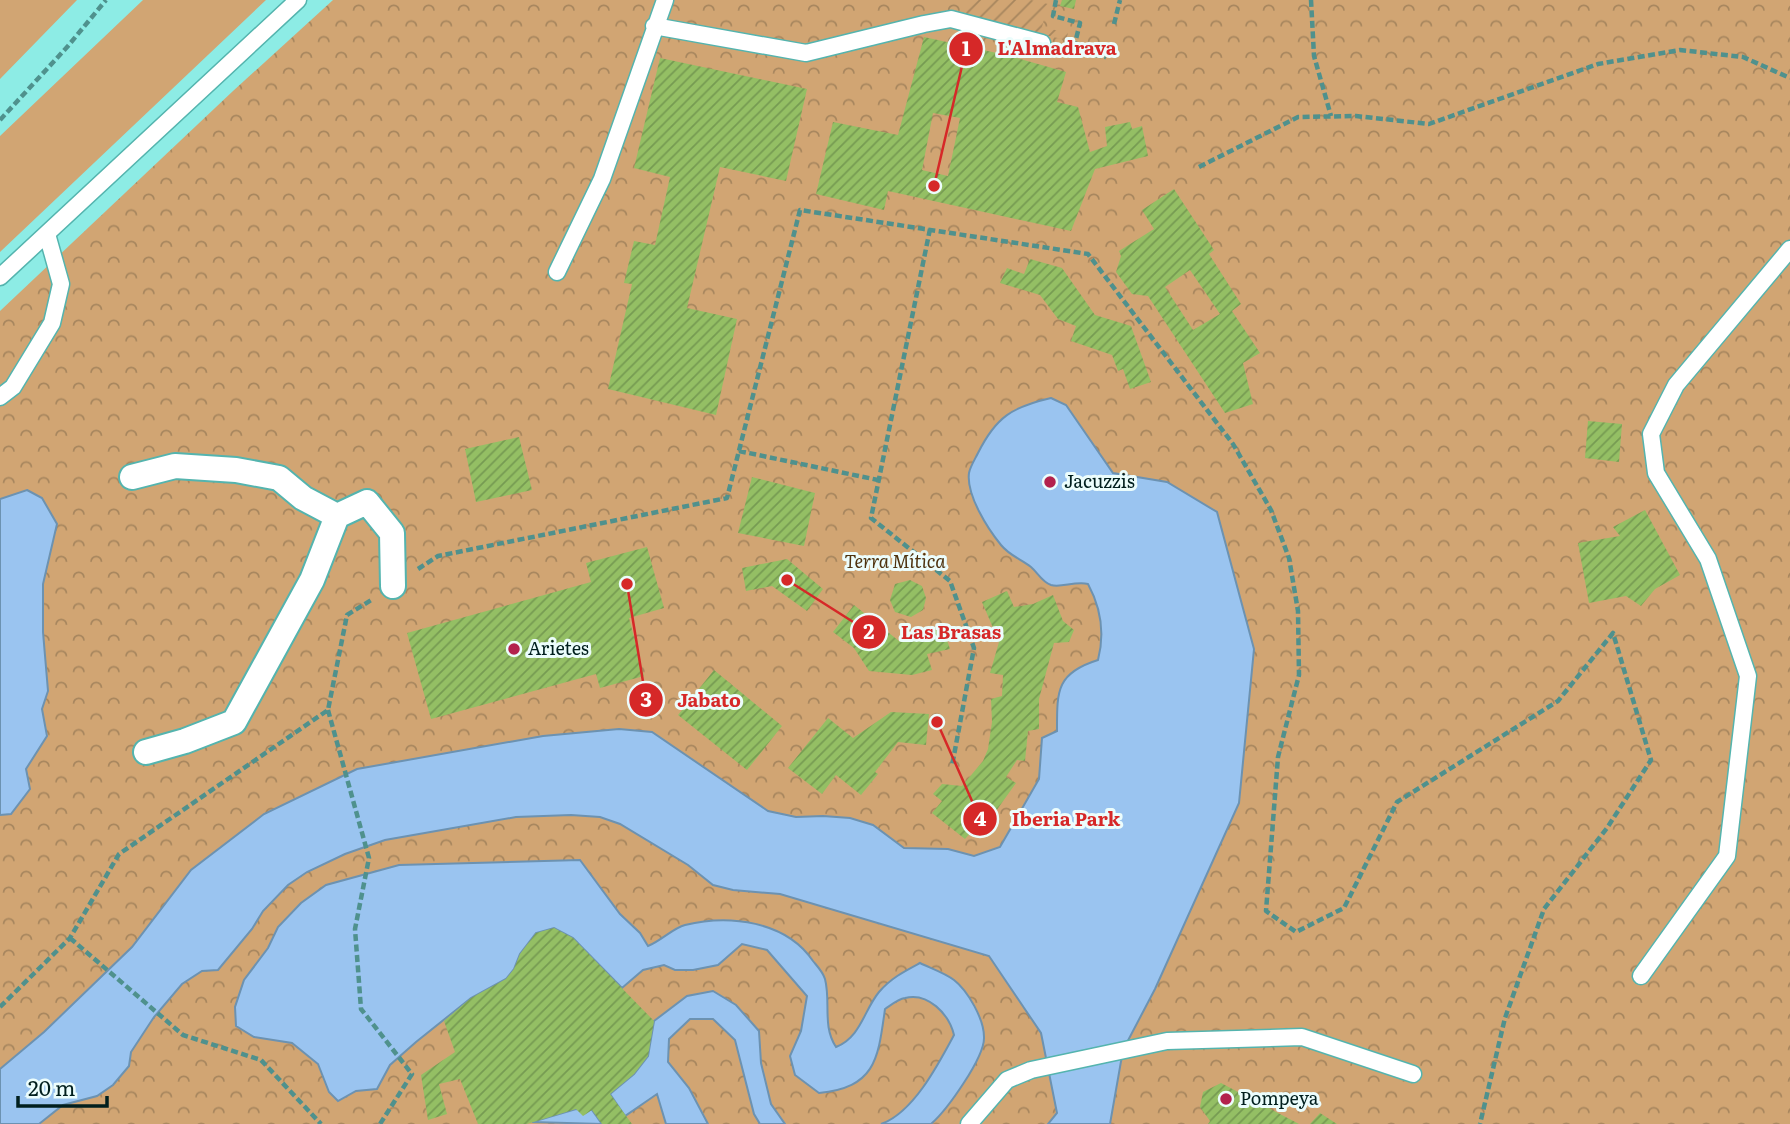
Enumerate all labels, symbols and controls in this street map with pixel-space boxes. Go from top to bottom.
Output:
callout: L'Almadrava [948,29,1131,69]
text: 1 [962,31,971,62]
text: L'Almadrava [997,33,1117,61]
place label: Jacuzzis [1064,467,1135,494]
marker: Jacuzzis [1042,474,1058,490]
park label: Terra Mítica [844,547,946,574]
callout: Las Brasas [852,612,1015,652]
text: 2 [863,614,875,645]
text: Las Brasas [901,617,1001,645]
place label: Arietes [528,634,589,661]
marker: Arietes [506,641,522,657]
callout: Jabato [628,680,755,720]
text: 3 [640,682,652,713]
text: Jabato [677,685,741,713]
callout: Iberia Park [962,799,1134,839]
text: 4 [974,801,987,832]
text: Iberia Park [1012,804,1121,832]
scale bar [18,1064,107,1108]
text: 20 m [28,1071,75,1102]
place label: Pompeya [1240,1084,1319,1111]
marker: Pompeya [1218,1091,1234,1107]

